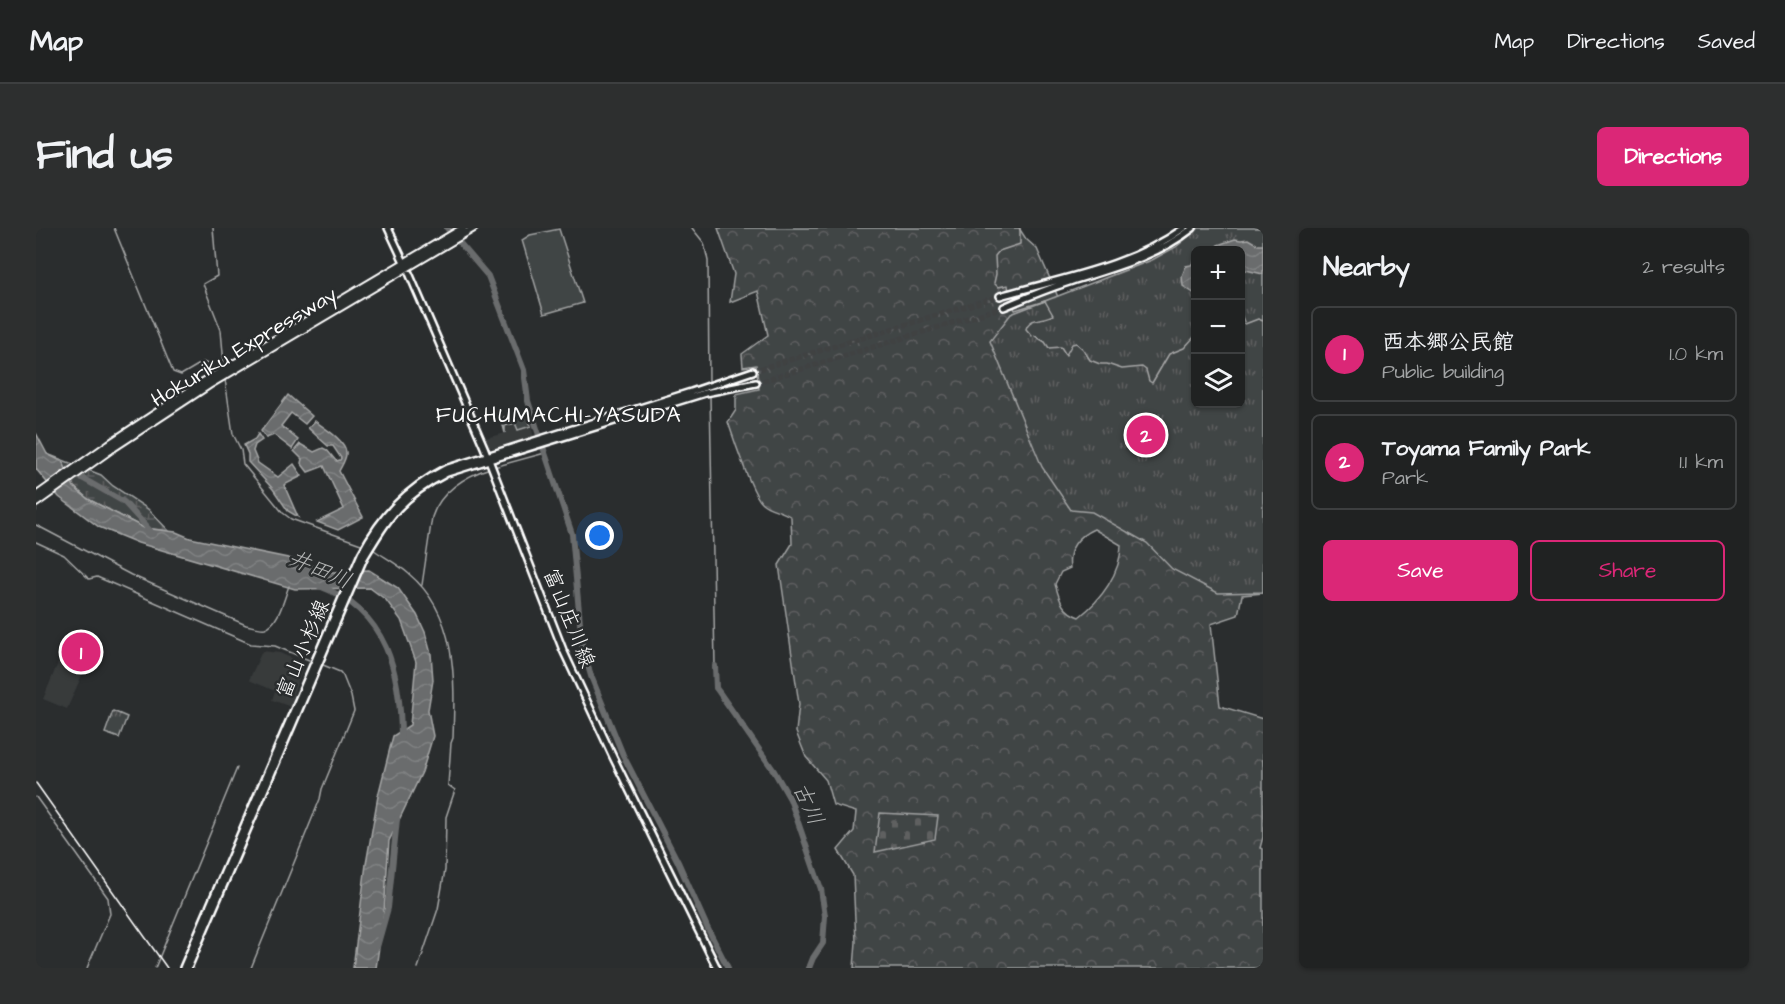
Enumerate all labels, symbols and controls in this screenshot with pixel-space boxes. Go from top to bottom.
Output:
text: Map [30,22,83,61]
text: Map [1494,27,1534,56]
text: Directions [1567,27,1665,56]
text: Saved [1698,27,1755,56]
text: Find us [36,127,173,185]
button: Directions [1597,127,1749,186]
map controls [1191,246,1245,408]
button: + [1191,246,1245,300]
text: Nearby [1323,249,1410,285]
text: 2 results [1642,253,1725,281]
street label: Hokuriku Expressway [146,280,344,416]
button: − [1191,300,1245,354]
text: 西本郷公民館 [1382,327,1514,358]
text: 1 [1343,340,1346,368]
text: 1.0 km [1669,340,1723,368]
button: layers [1191,354,1245,408]
text: Public building [1382,358,1504,386]
district label: FUCHUMACHI-YASUDA [436,400,682,431]
pin: 2 [1126,412,1166,458]
text: Toyama Family Park [1382,433,1591,464]
text: 2 [1339,448,1350,476]
text: 1.1 km [1679,448,1723,476]
text: Park [1382,464,1428,492]
your location [585,521,614,550]
button: Save [1323,540,1518,601]
button: Share [1530,540,1725,601]
water label: 井田川 [284,543,356,597]
street label: 富山庄川線 [536,564,602,672]
street label: 富山小杉線 [269,595,337,703]
pin: 1 [62,630,100,674]
water label: 古川 [785,778,831,830]

